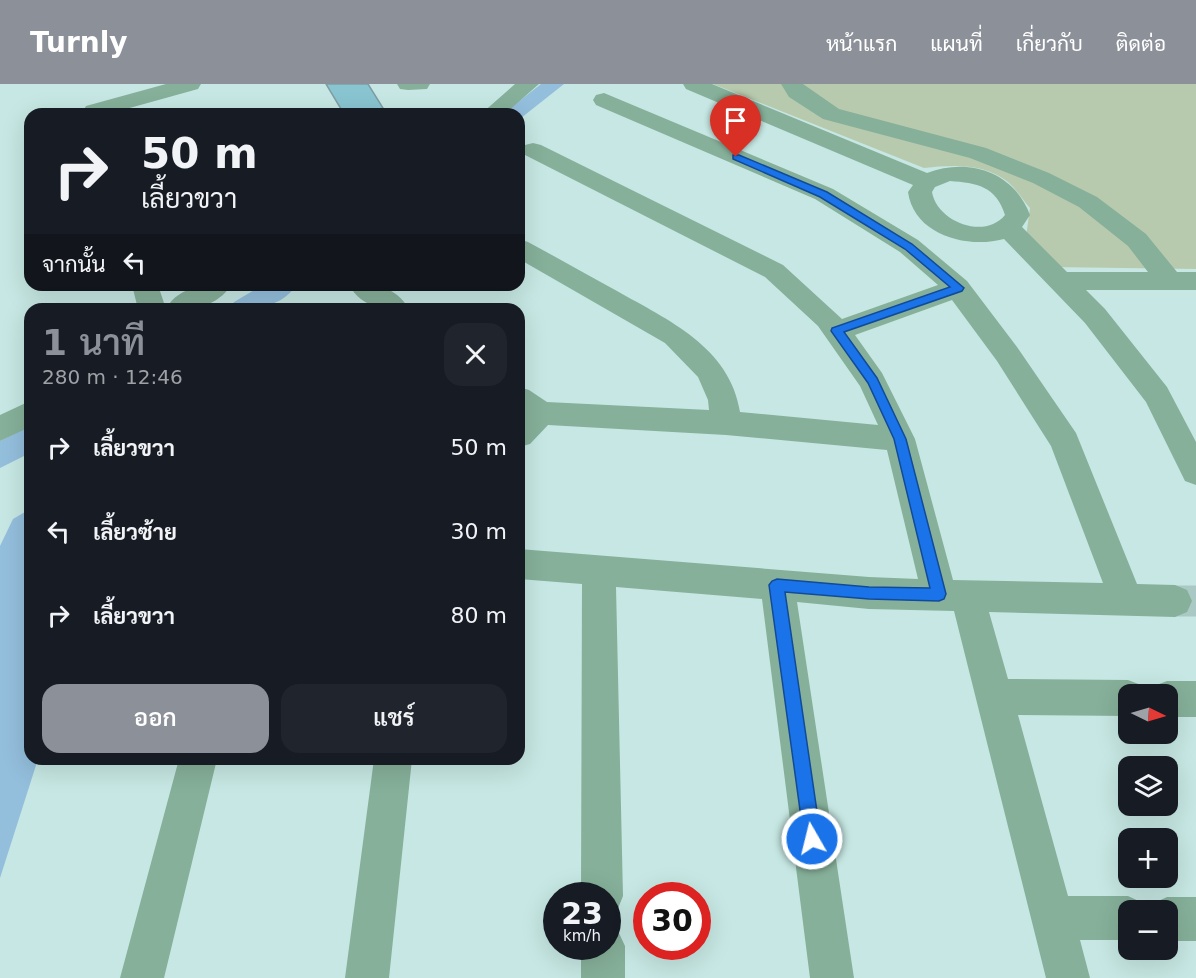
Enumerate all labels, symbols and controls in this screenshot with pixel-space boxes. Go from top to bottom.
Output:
text: Turnly [30,26,128,59]
text: หน้าแรก [826,32,897,56]
text: แผนที่ [930,32,983,56]
text: เกี่ยวกับ [1016,32,1083,56]
text: ติดต่อ [1116,32,1166,56]
pin [710,95,761,157]
icon: arrive [719,104,752,137]
text: 50 m [141,129,258,178]
icon: right [42,132,120,210]
text: เลี้ยวขวา [141,183,237,214]
icon: left [118,246,151,279]
text: จากนั้น [42,252,106,277]
text: 1 นาที [42,322,145,363]
button: close [444,323,507,386]
text: 280 m · 12:46 [42,365,183,389]
icon: right [42,431,75,464]
text: 50 m [451,435,507,460]
text: เลี้ยวขวา [93,436,175,461]
icon: left [42,515,75,548]
text: 30 m [451,519,507,544]
text: เลี้ยวซ้าย [93,520,177,545]
icon: right [42,599,75,632]
text: 80 m [451,603,507,628]
text: เลี้ยวขวา [93,604,175,629]
button: ออก [42,684,269,753]
button: แชร์ [281,684,507,753]
north arrow [1118,684,1178,744]
map controls [1118,684,1178,960]
button: layers [1118,756,1178,816]
position arrow [780,807,844,871]
button: + [1118,828,1178,888]
speed limit sign: 30 [633,882,711,960]
text: 23 [561,896,603,931]
button: − [1118,900,1178,960]
text: km/h [563,927,601,945]

